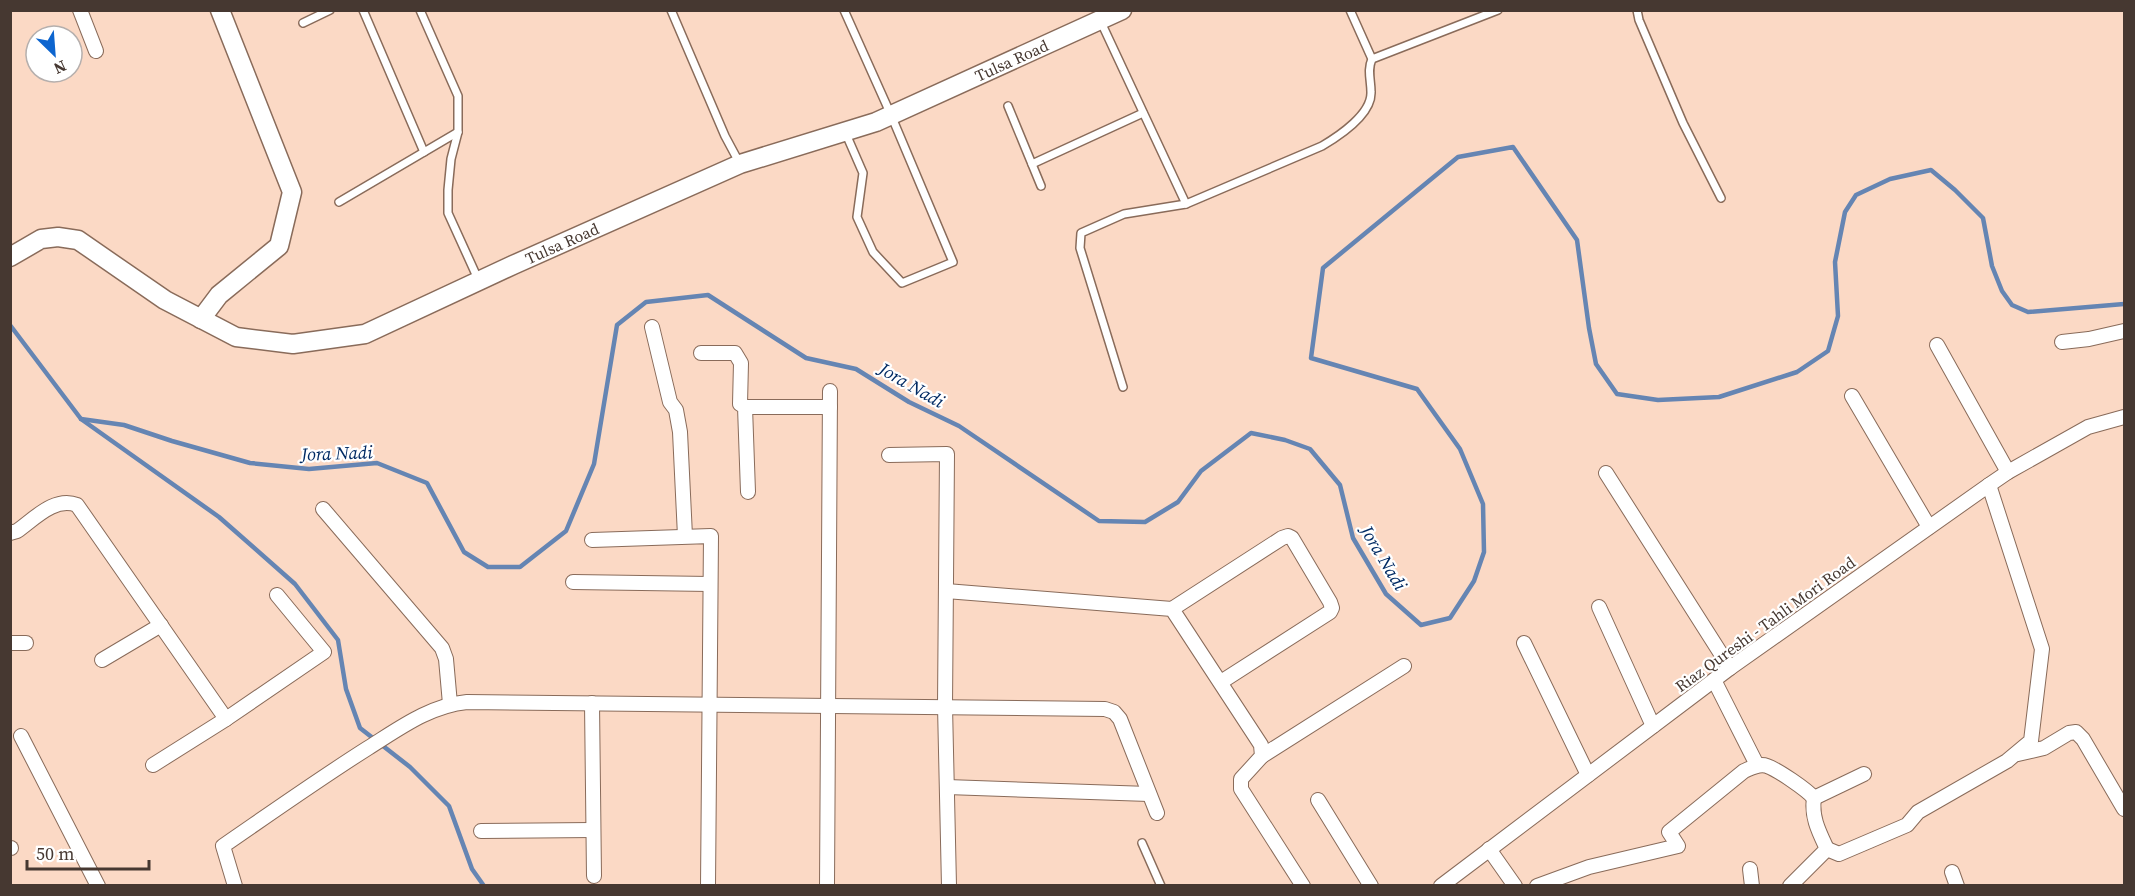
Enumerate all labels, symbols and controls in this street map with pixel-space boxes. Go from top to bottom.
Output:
north arrow [24,24,84,84]
street label: Tulsa Road [971,34,1052,87]
text: N [50,55,70,80]
street label: Tulsa Road [522,217,602,269]
water label: Jora Nadi [872,355,950,414]
water label: Jora Nadi [298,439,374,467]
water label: Jora Nadi [1353,518,1413,596]
street label: Riaz Qureshi - Tahli Mori Road [1671,551,1859,697]
scale bar [27,833,148,871]
text: 50 m [36,841,74,866]

